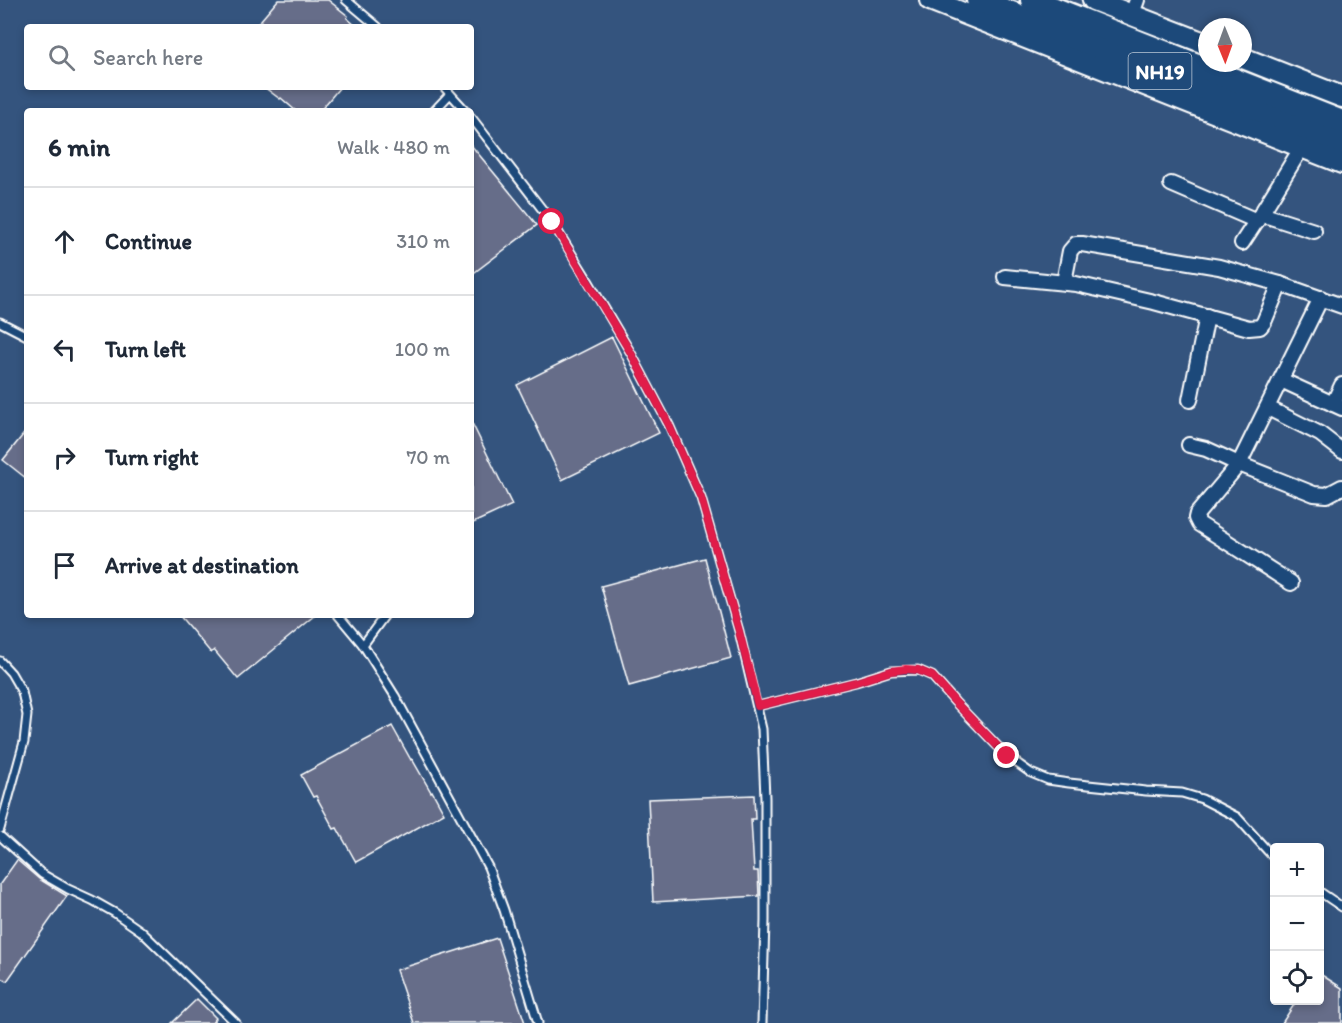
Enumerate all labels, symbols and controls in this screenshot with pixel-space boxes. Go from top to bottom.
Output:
north arrow [1198,18,1252,72]
search box [24,24,474,90]
icon: search [45,41,78,74]
text: Search here [93,44,203,71]
road number: NH19 [1128,53,1192,89]
text: 6 min [48,131,110,163]
text: Walk · 480 m [337,135,450,159]
route start [538,208,564,234]
icon: ahead [48,225,81,258]
text: Continue [105,228,192,255]
text: 310 m [396,229,450,253]
icon: left [48,333,81,366]
text: Turn left [105,336,186,363]
text: 100 m [395,337,450,361]
icon: right [48,441,81,474]
text: Turn right [105,444,199,471]
text: 70 m [406,445,450,469]
icon: arrive [48,549,81,582]
text: Arrive at destination [105,552,299,579]
route end [993,742,1019,768]
map controls [1270,843,1324,1005]
button: + [1270,843,1324,897]
button: − [1270,897,1324,951]
button: locate [1270,951,1324,1005]

